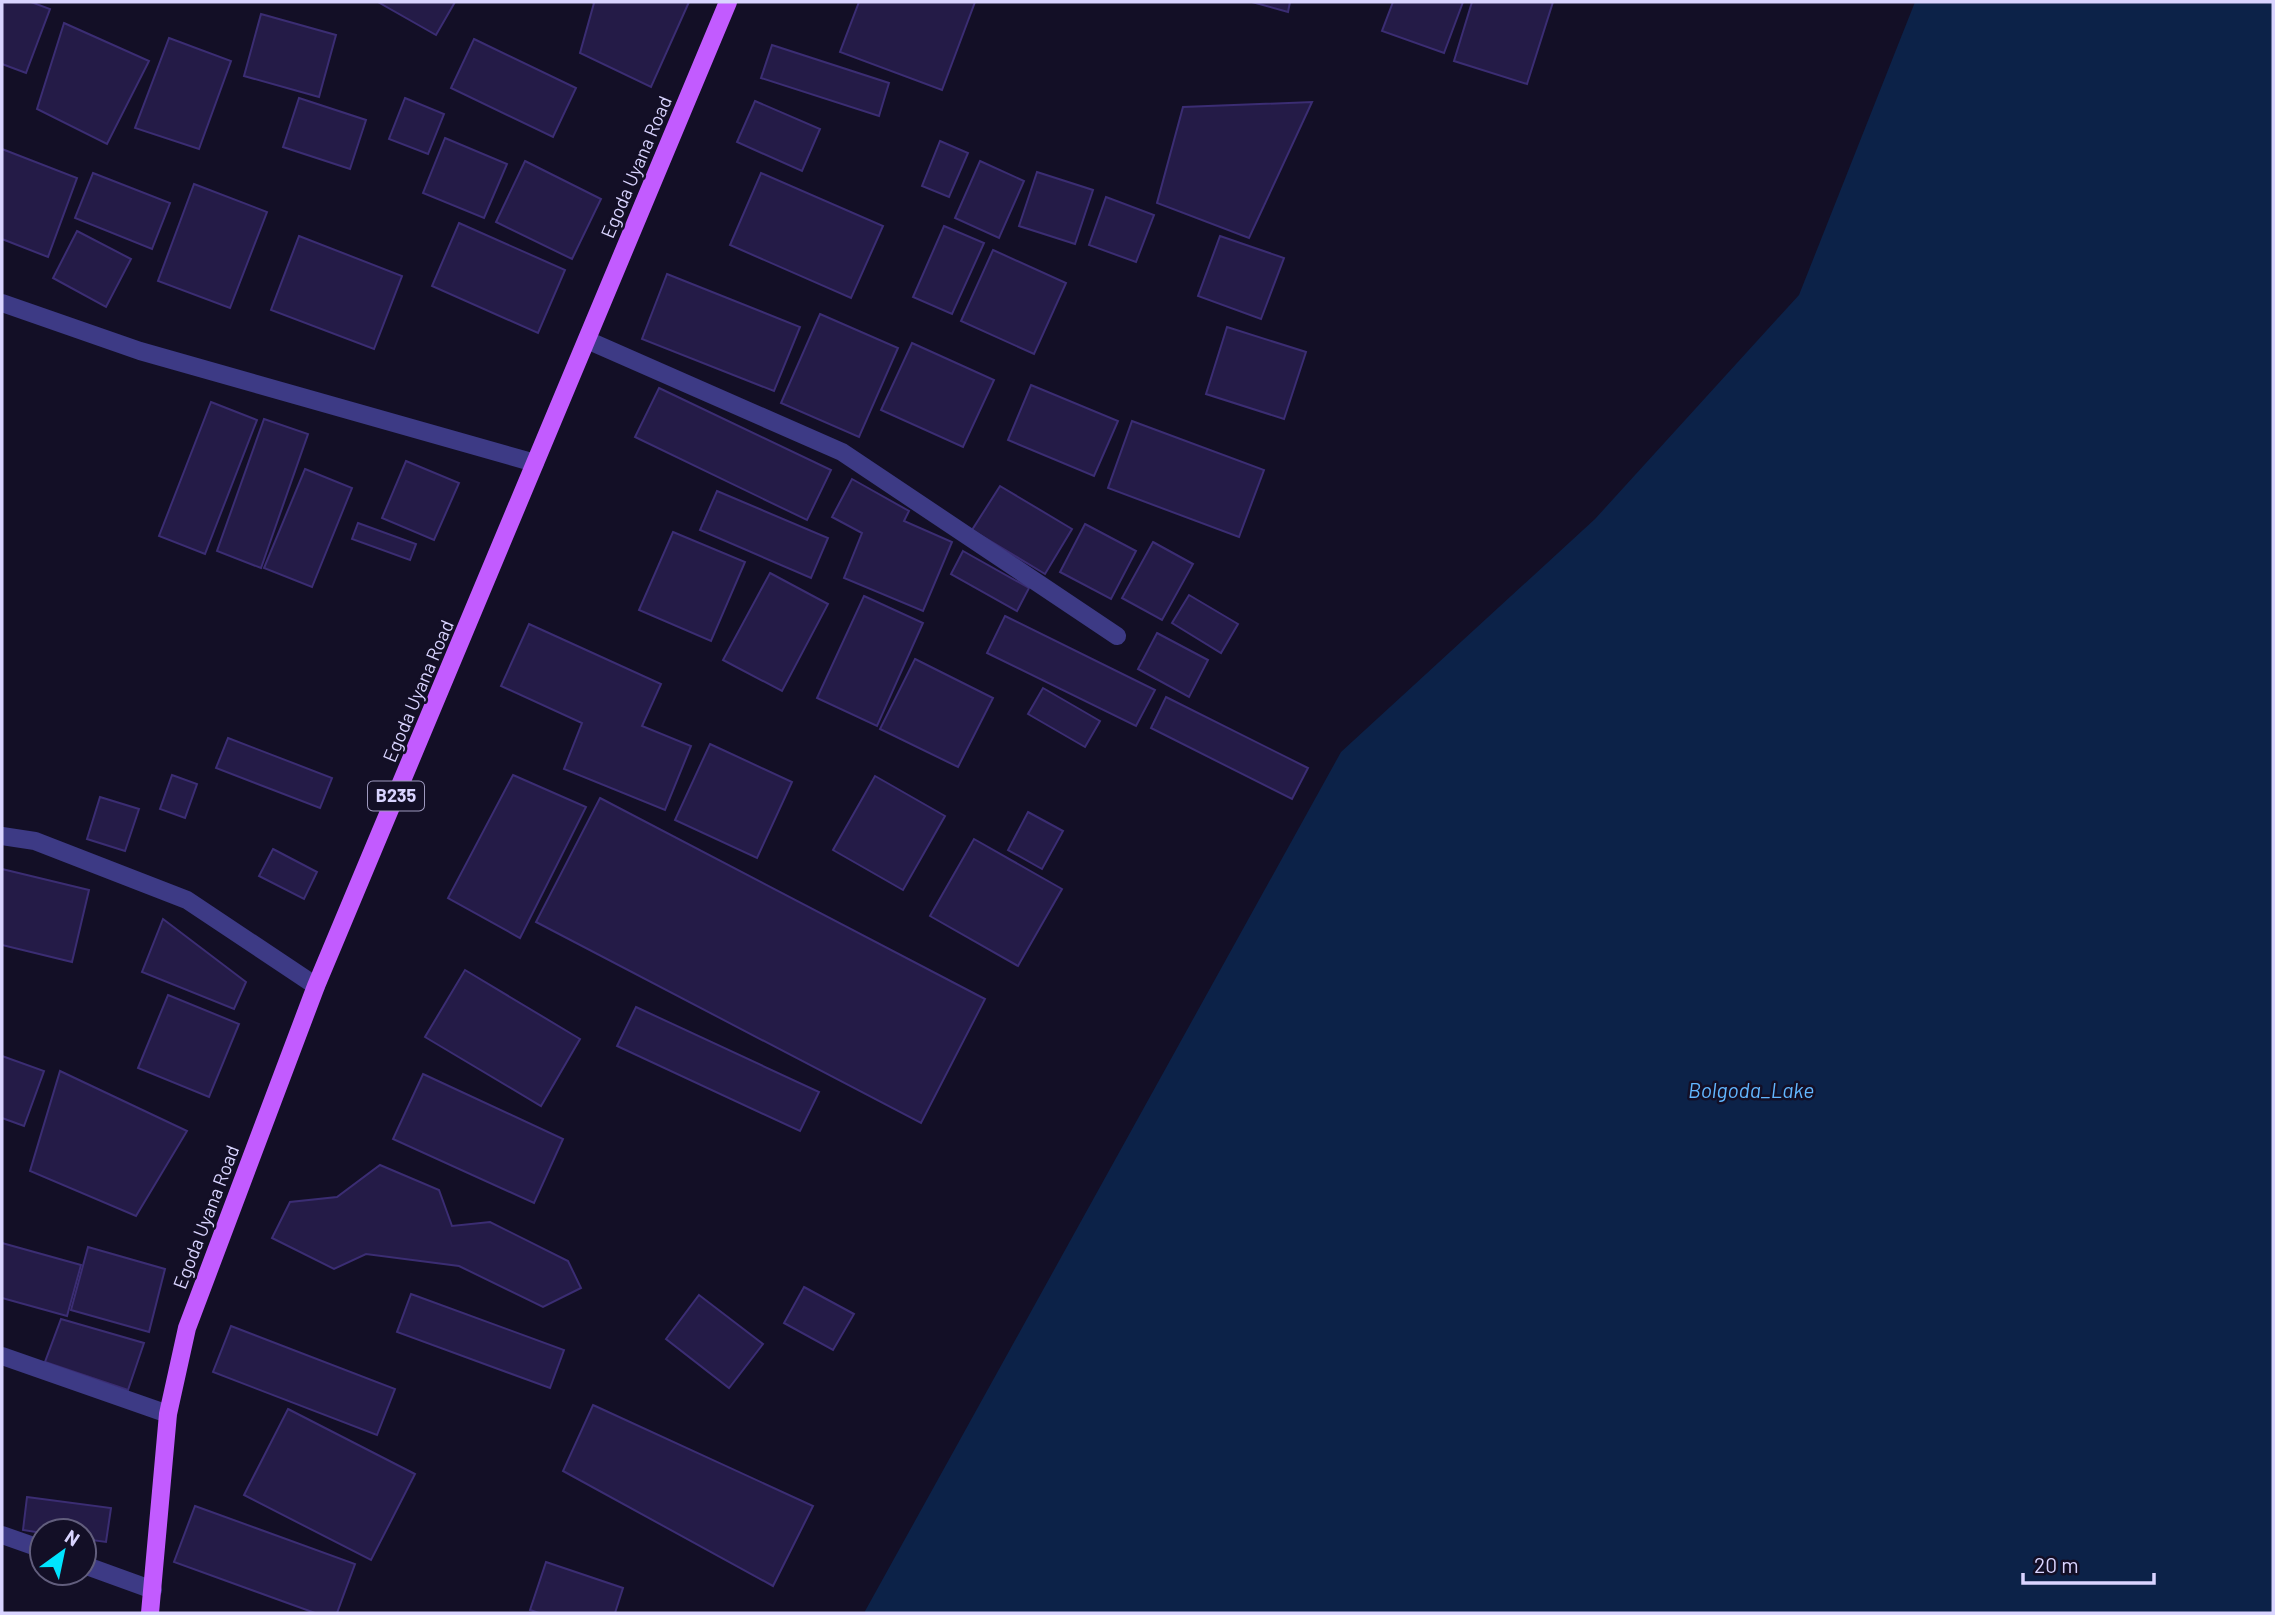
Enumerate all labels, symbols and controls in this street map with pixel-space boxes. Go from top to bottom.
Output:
street label: Egoda Uyana Road [595,92,676,241]
street label: Egoda Uyana Road [377,616,458,765]
road number: B235 [368,782,424,810]
water label: Bolgoda_Lake [1688,1077,1814,1102]
street label: Egoda Uyana Road [168,1142,244,1292]
north arrow [28,1517,98,1587]
text: N [61,1524,84,1550]
scale bar [2023,1542,2154,1586]
text: 20 m [2034,1552,2079,1577]

